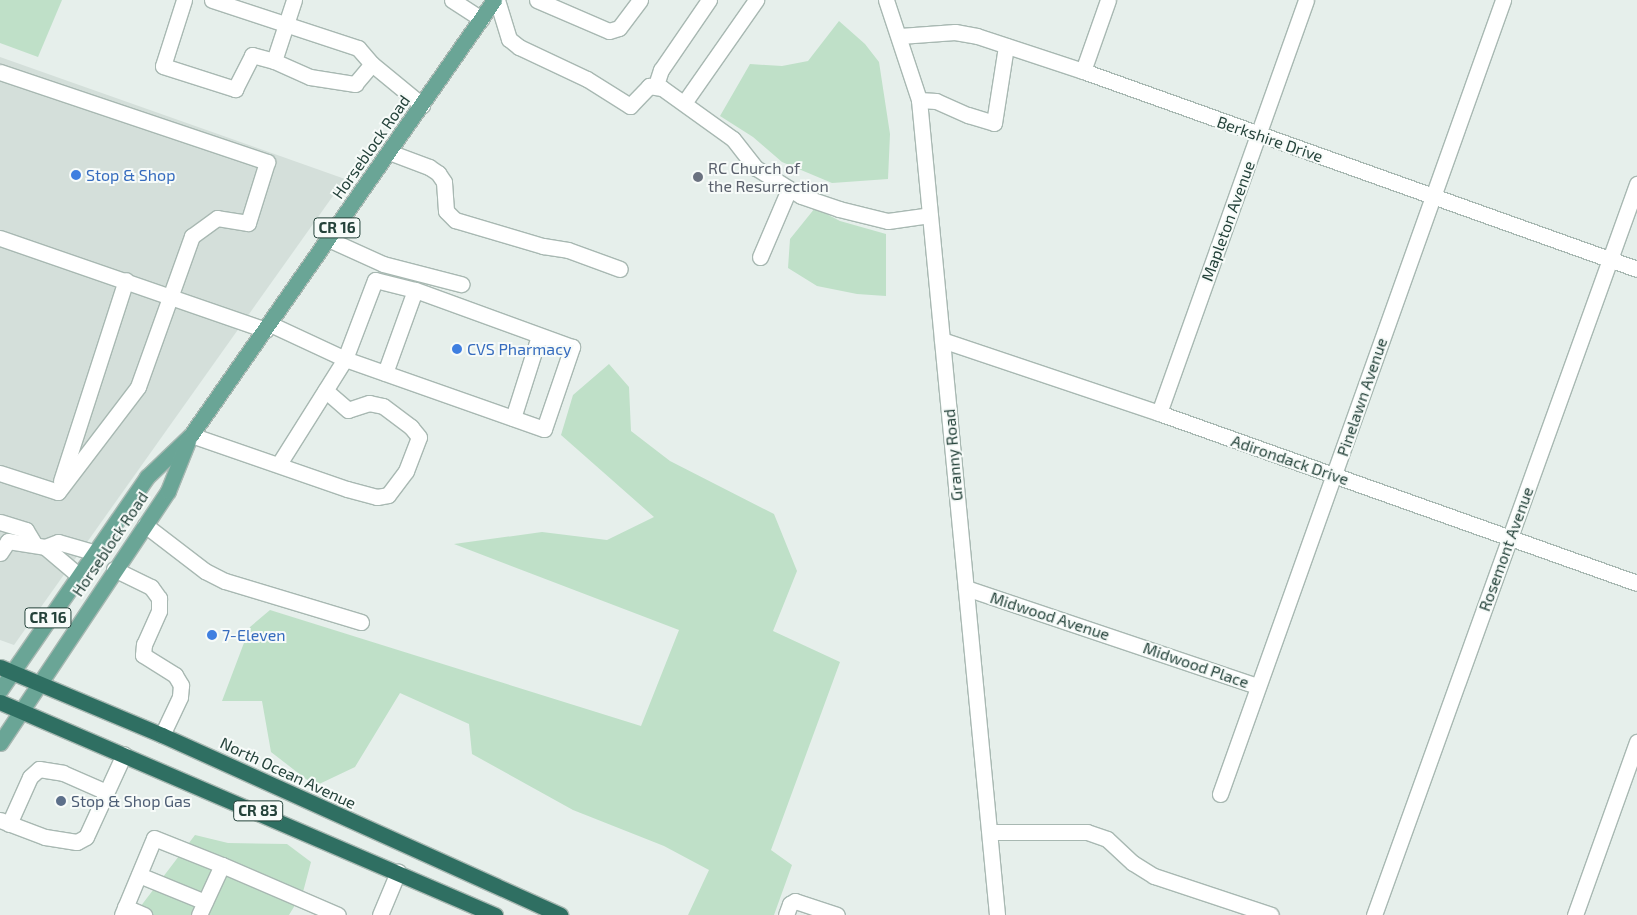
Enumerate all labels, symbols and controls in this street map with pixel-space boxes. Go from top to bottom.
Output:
street label: Horseblock Road [328,91,414,203]
street label: Berkshire Drive [1214,112,1326,166]
place label: RC Church of the Resurrection [708,158,829,196]
street label: Mapleton Avenue [1197,158,1259,284]
place label: Stop & Shop [86,165,175,185]
marker: Stop & Shop [70,169,82,181]
marker: RC Church of the Resurrection [692,171,704,183]
road number: CR 16 [313,216,361,240]
street label: Pinelawn Avenue [1333,335,1391,459]
place label: CVS Pharmacy [467,339,571,359]
marker: CVS Pharmacy [451,343,463,355]
street label: Granny Road [939,408,967,502]
street label: Adirondack Drive [1229,431,1351,489]
street label: Rosemont Avenue [1475,484,1537,614]
street label: Horseblock Road [68,488,152,600]
street label: Midwood Avenue [988,588,1112,644]
road number: CR 16 [24,606,72,630]
place label: 7-Eleven [222,625,286,645]
marker: 7-Eleven [206,629,218,641]
street label: Midwood Place [1141,638,1251,692]
street label: North Ocean Avenue [217,733,359,813]
place label: Stop & Shop Gas [71,791,191,811]
marker: Stop & Shop Gas [55,795,67,807]
road number: CR 83 [233,798,283,824]

